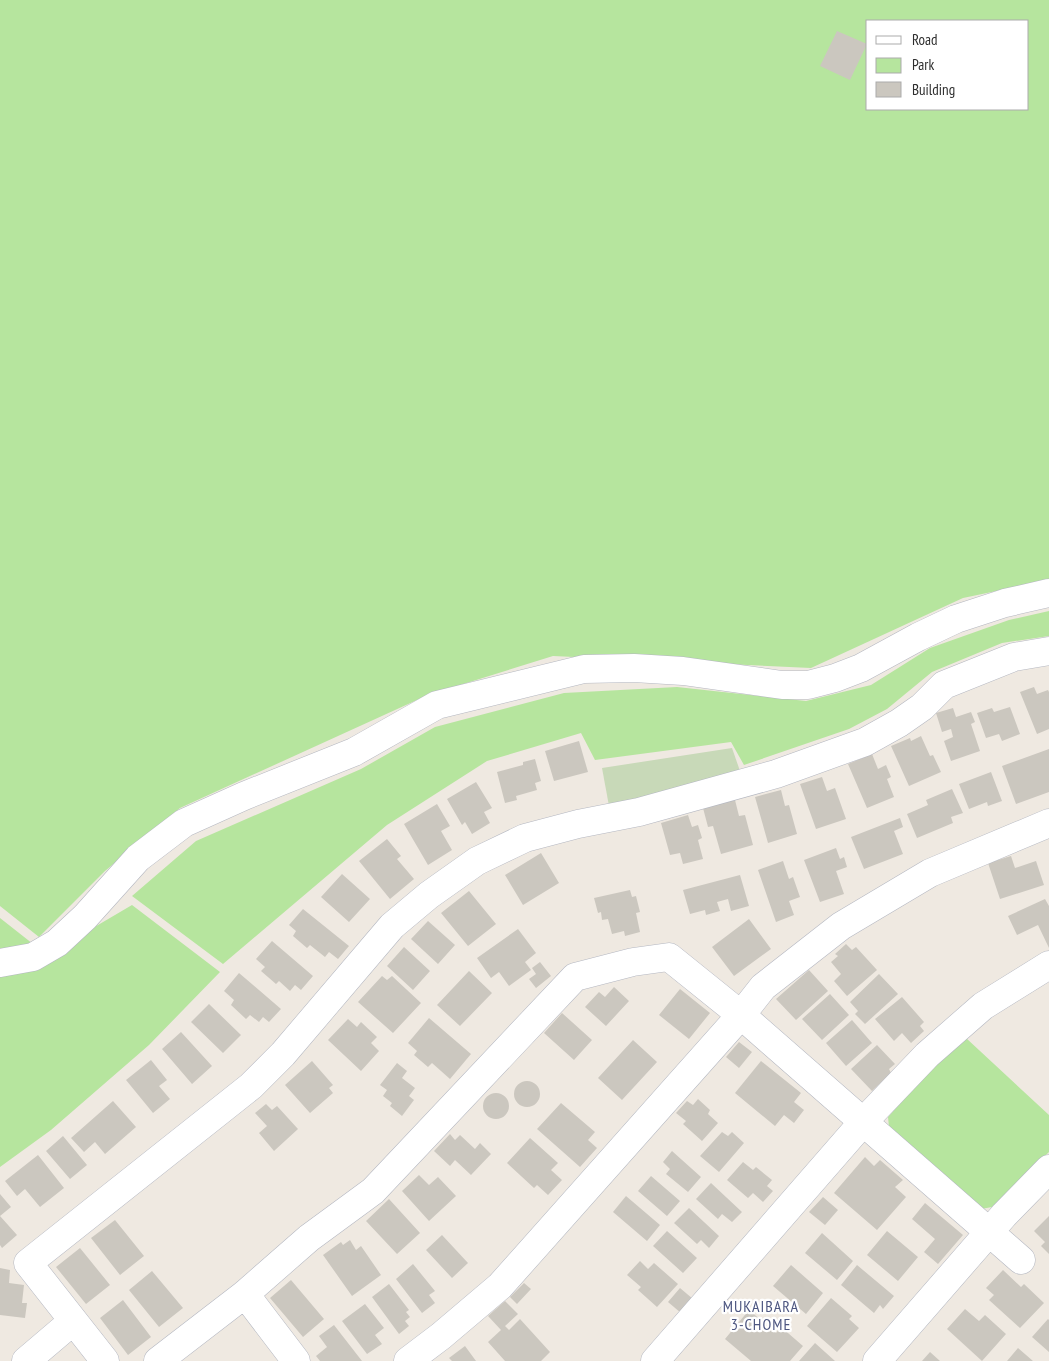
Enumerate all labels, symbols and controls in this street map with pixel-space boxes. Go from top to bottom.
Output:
legend [866,20,1029,110]
text: Road [912,30,938,49]
text: Park [912,55,934,74]
text: Building [912,80,955,99]
district label: MUKAIBARA 3-CHOME [723,1296,799,1334]

